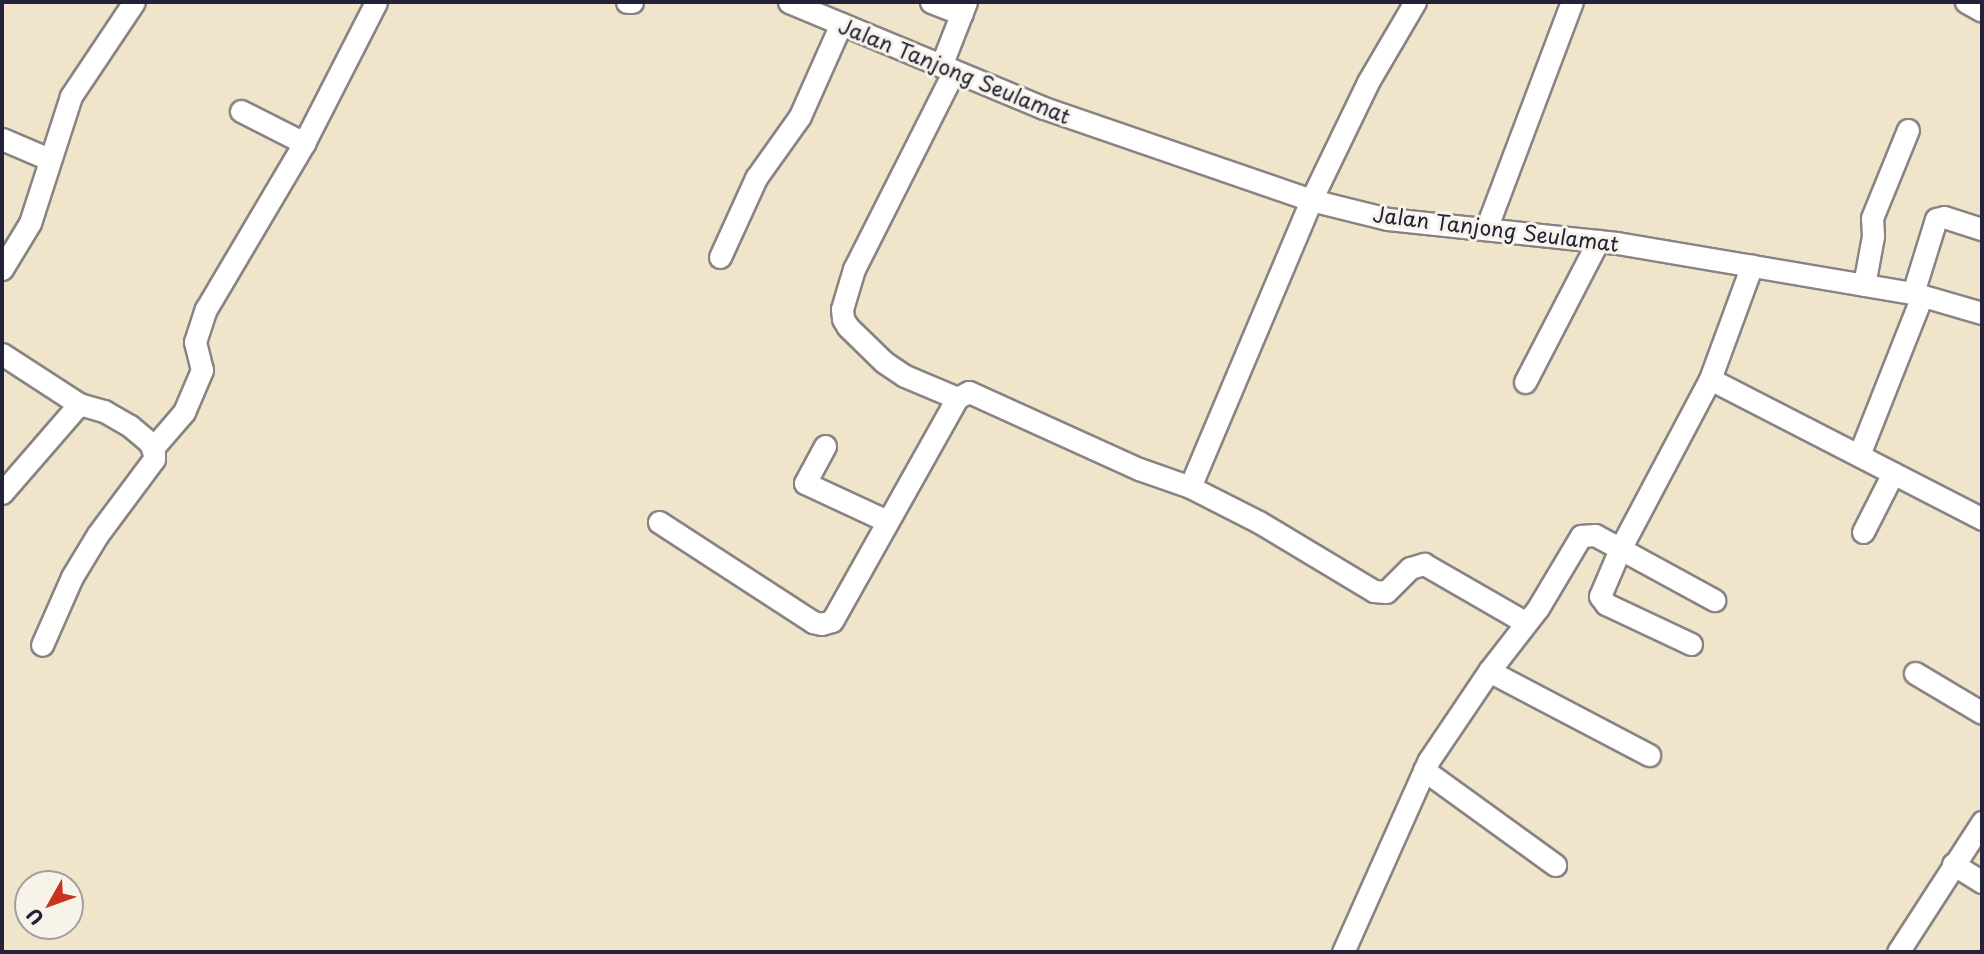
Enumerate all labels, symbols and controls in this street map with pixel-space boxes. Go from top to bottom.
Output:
street label: Jalan Tanjong Seulamat [836,12,1074,128]
street label: Jalan Tanjong Seulamat [1372,200,1620,256]
north arrow [14,870,84,940]
text: U [19,903,50,932]

